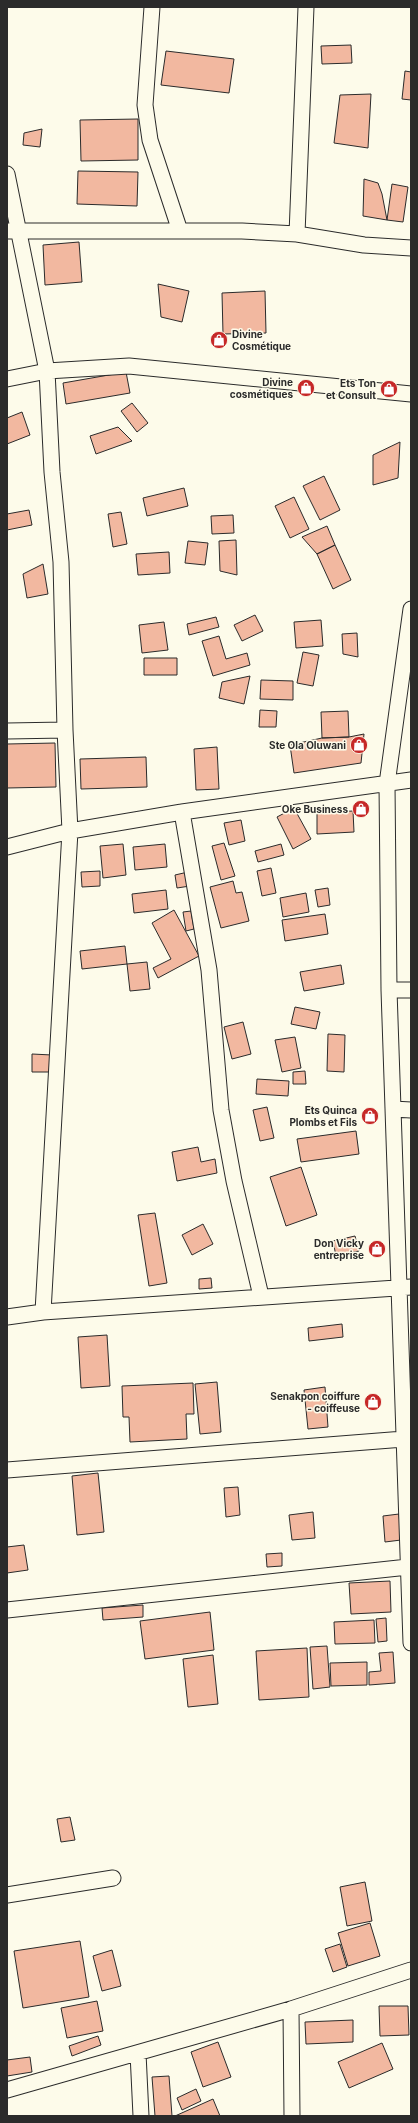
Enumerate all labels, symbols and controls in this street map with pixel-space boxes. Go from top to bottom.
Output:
place label: Divine Cosmétique [232,328,291,352]
shop icon: Divine Cosmétique [209,330,229,350]
place label: Divine cosmétiques [230,376,293,400]
place label: Ets Ton et Consult [326,377,376,401]
shop icon: Divine cosmétiques [296,378,316,398]
shop icon: Ets Ton et Consult [379,379,399,399]
shop icon: Ste Ola Oluwani [349,735,369,755]
place label: Ste Ola Oluwani [269,739,346,751]
shop icon: Oke Business [351,799,371,819]
place label: Oke Business [282,803,348,815]
place label: Ets Quinca Plombs et Fils [289,1104,357,1128]
shop icon: Ets Quinca Plombs et Fils [360,1106,380,1126]
place label: Don Vicky entreprise [314,1237,364,1261]
shop icon: Don Vicky entreprise [367,1239,387,1259]
place label: Senakpon coiffure - coiffeuse [270,1390,360,1414]
shop icon: Senakpon coiffure - coiffeuse [363,1392,383,1412]

